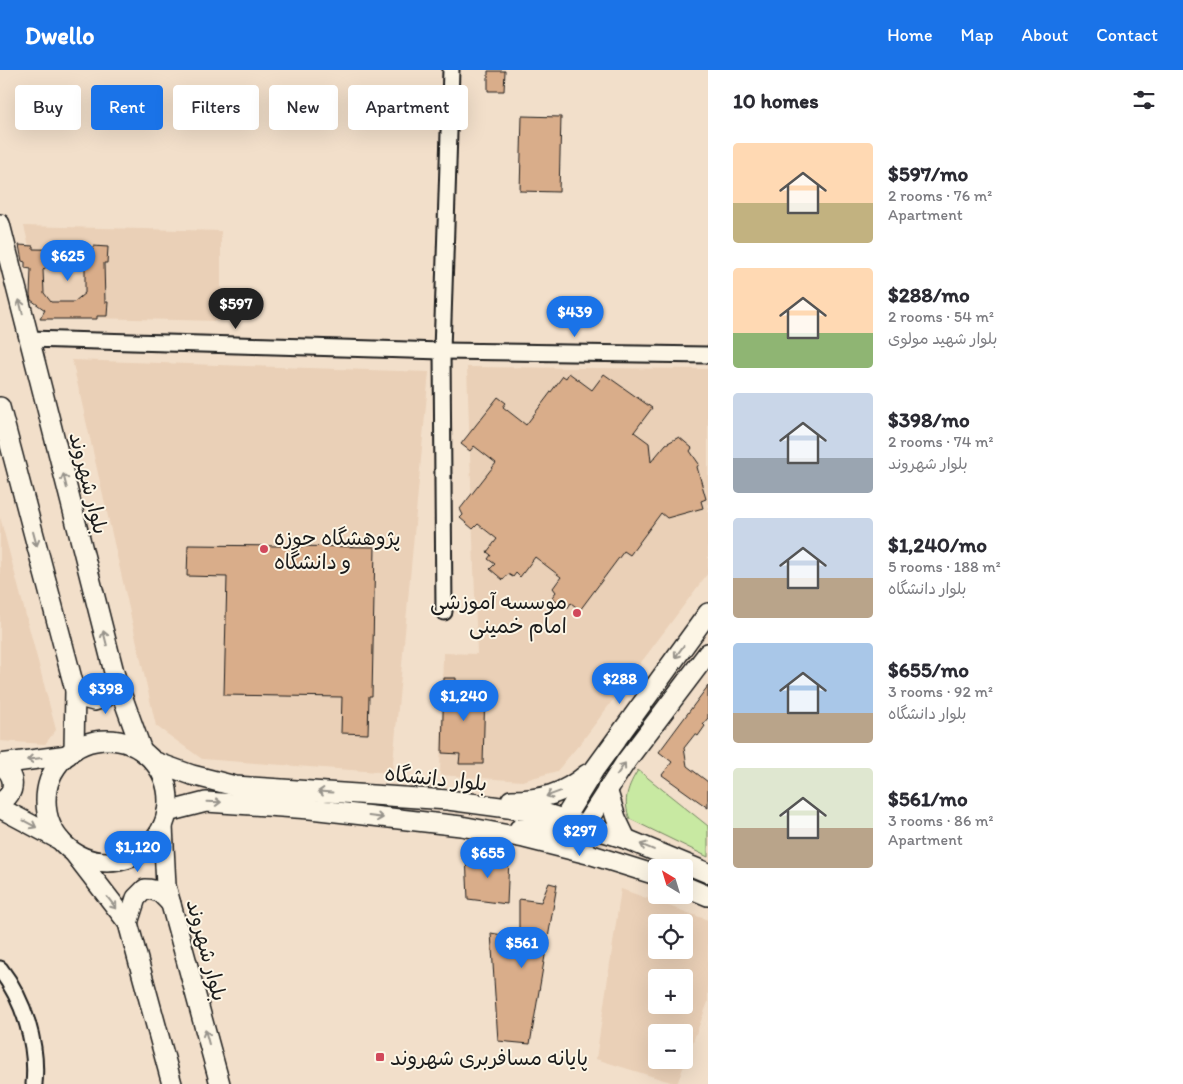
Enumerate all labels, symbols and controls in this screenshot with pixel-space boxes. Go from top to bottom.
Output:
text: Dwello [25,21,94,50]
text: Home [887,24,933,46]
text: Map [961,24,994,46]
text: About [1022,24,1068,46]
text: Contact [1096,24,1158,46]
chip: Buy [15,85,81,130]
chip: Rent [91,85,163,130]
chip: Filters [173,85,259,130]
chip: New [269,85,338,130]
chip: Apartment [348,85,468,130]
icon: filters [1130,86,1158,114]
text: 10 homes [733,88,819,113]
text: $597/mo [888,161,968,186]
icon: home [773,163,833,223]
text: 2 rooms · 76 m² [888,186,992,205]
text: Apartment [888,205,963,224]
pin: $625 [38,240,98,282]
text: $625 [51,246,85,265]
text: $288/mo [888,282,970,307]
pin: $597 [206,288,266,330]
icon: home [773,288,833,348]
text: $597 [220,294,252,313]
pin: $439 [545,296,605,338]
one-way arrow [16,299,25,315]
text: $439 [558,302,592,321]
text: 2 rooms · 54 m² [888,307,994,326]
text: بلوار شهید مولوی [888,329,997,348]
text: $398/mo [888,407,970,432]
icon: home [773,413,833,473]
street label: بلوار شهروند [63,429,114,537]
text: 2 rooms · 74 m² [888,432,993,451]
text: بلوار شهروند [888,454,968,473]
one-way arrow [60,473,70,489]
place label: پژوهشگاه حوزه و دانشگاه [274,525,401,574]
one-way arrow [31,530,40,546]
text: $1,240/mo [888,532,987,557]
icon: home [773,538,833,598]
marker: پژوهشگاه حوزه و دانشگاه [258,543,270,555]
text: 5 rooms · 188 m² [888,557,1001,576]
text: بلوار دانشگاه [888,579,966,598]
place label: موسسه آموزشی امام خمینی [430,589,567,642]
marker: موسسه آموزشی امام خمینی [571,607,583,619]
one-way arrow [100,631,110,647]
one-way arrow [674,645,684,659]
text: $655/mo [888,657,969,682]
pin: $288 [590,662,650,705]
icon: home [773,663,833,723]
text: $288 [603,669,637,688]
pin: $398 [76,672,136,715]
text: $398 [89,679,123,698]
pin: $1,240 [423,680,505,722]
text: 3 rooms · 92 m² [888,682,993,701]
text: $1,240 [440,686,488,705]
text: بلوار دانشگاه [888,704,966,723]
one-way arrow [26,754,42,764]
street label: بلوار دانشگاه [383,760,489,797]
one-way arrow [616,762,626,776]
text: $561/mo [888,786,968,811]
one-way arrow [317,787,333,796]
icon: home [773,788,833,848]
one-way arrow [546,790,561,799]
one-way arrow [206,798,222,807]
text: 3 rooms · 86 m² [888,811,993,830]
one-way arrow [368,812,384,822]
pin: $297 [550,814,610,857]
one-way arrow [22,820,37,829]
text: $297 [564,821,596,840]
pin: $1,120 [97,830,179,873]
text: Apartment [888,830,963,849]
pin: $655 [458,836,518,879]
text: $1,120 [115,837,161,856]
one-way arrow [640,842,655,852]
text: $655 [471,843,505,862]
north arrow [648,859,692,904]
map controls [648,859,693,1069]
one-way arrow [107,896,117,910]
street label: بلوار شهروند [180,896,233,1004]
button: locate [648,914,693,959]
pin: $561 [492,926,552,969]
text: $561 [506,933,538,952]
button: + [648,969,693,1014]
button: − [648,1024,693,1069]
one-way arrow [202,1029,212,1045]
place label: پایانه مسافربری شهروند [390,1045,588,1071]
marker: پایانه مسافربری شهروند [374,1051,386,1063]

